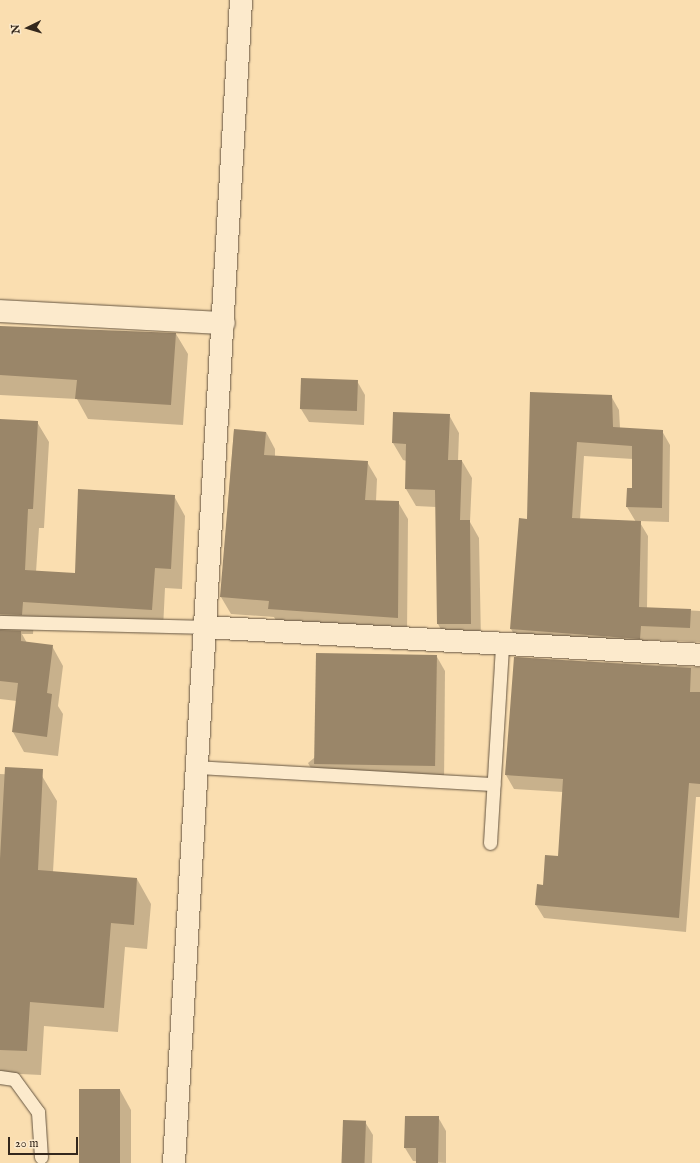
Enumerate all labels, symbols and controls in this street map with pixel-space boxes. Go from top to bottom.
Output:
north arrow [8,8,48,48]
text: N [9,24,23,34]
scale bar [10,1129,80,1155]
text: 20 m [15,1136,38,1151]

